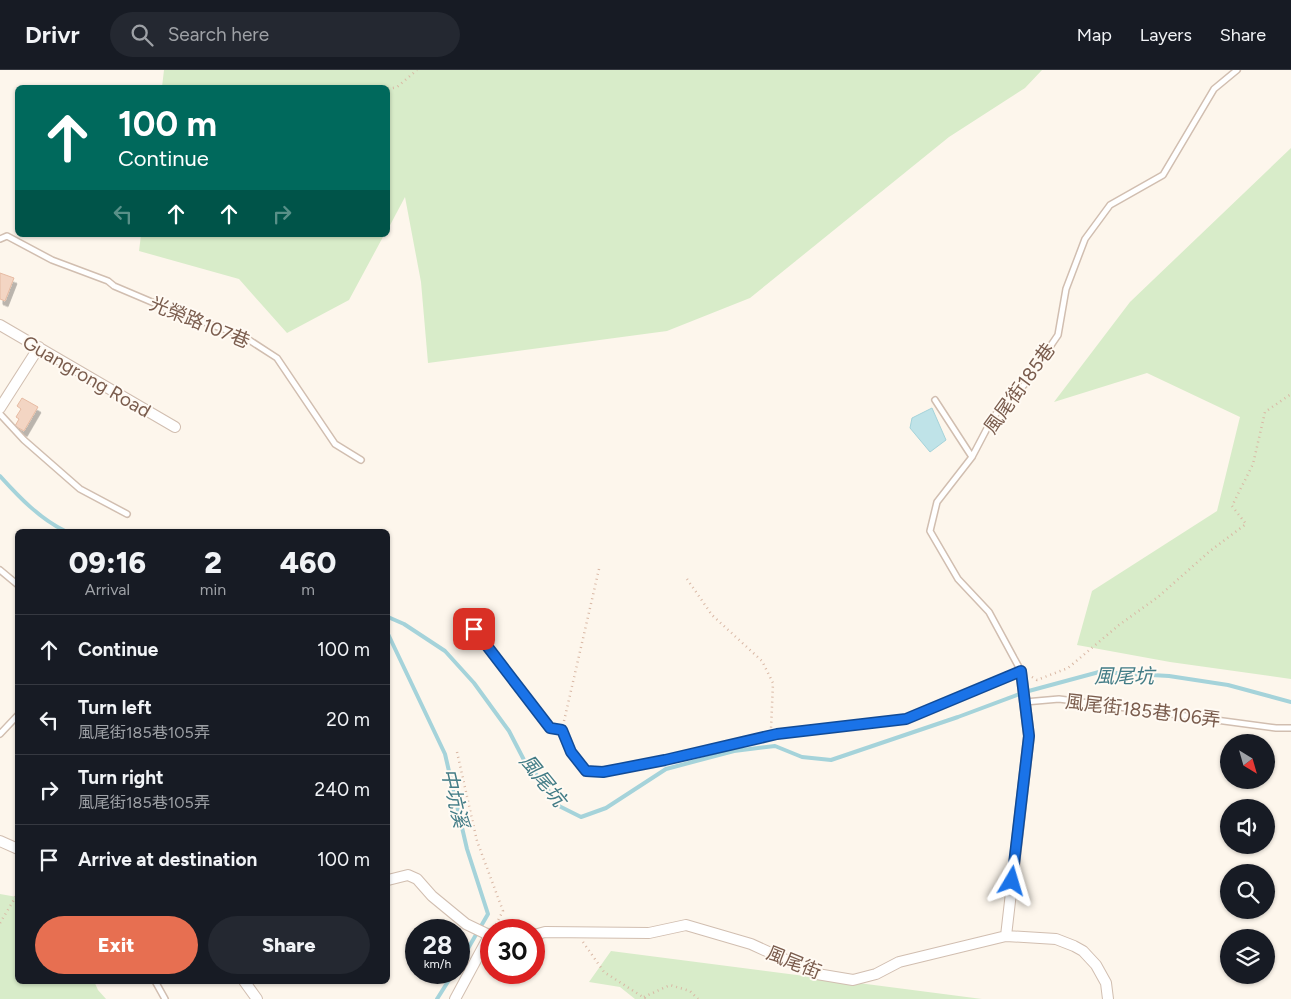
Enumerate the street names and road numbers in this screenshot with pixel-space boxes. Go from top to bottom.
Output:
street label: 光榮路107巷 [146,292,253,353]
street label: Guangrong Road [19,330,155,422]
street label: 風尾街185巷 [979,338,1060,438]
street label: 風尾街185巷106弄 [1064,690,1222,731]
street label: 風尾街 [763,941,825,984]

